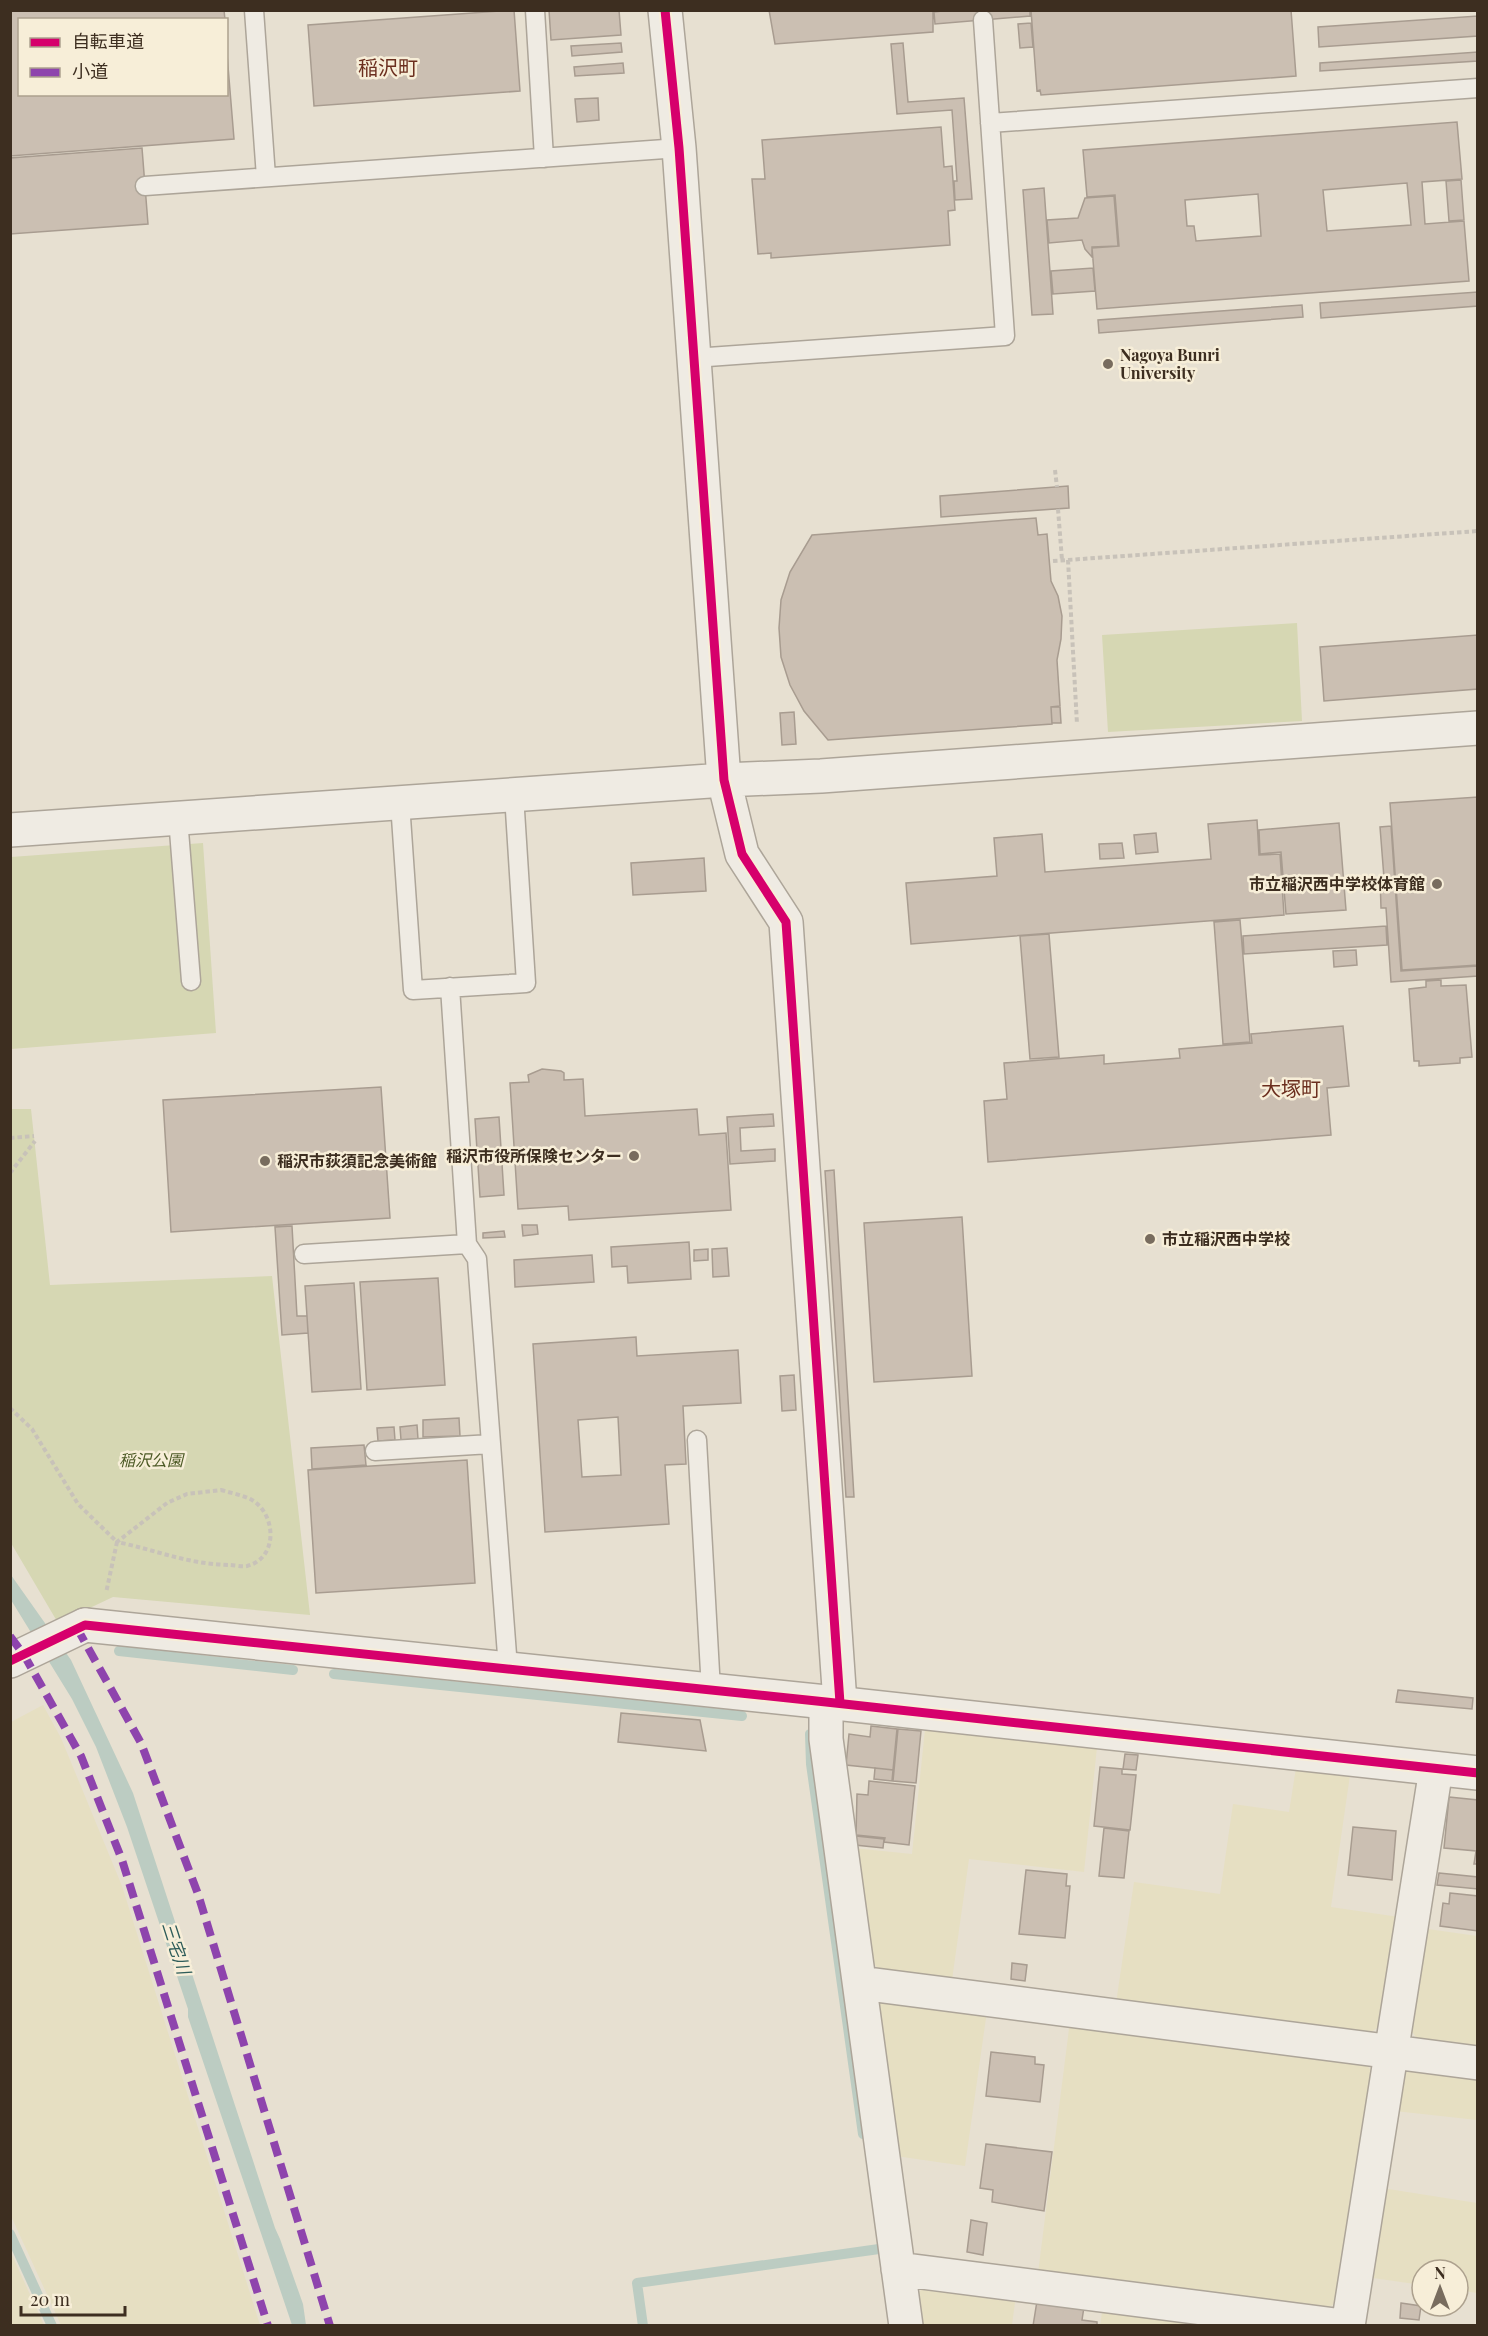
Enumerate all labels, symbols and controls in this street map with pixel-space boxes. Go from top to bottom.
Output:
legend [18,18,228,96]
text: 自転車道 [72,29,144,53]
district label: 稲沢町 [358,53,418,80]
text: 小道 [72,59,108,83]
place label: Nagoya Bunri University [1120,344,1220,383]
marker: Nagoya Bunri University [1101,357,1115,371]
place label: 市立稲沢西中学校体育館 [1249,873,1425,894]
marker: 市立稲沢西中学校体育館 [1430,877,1444,891]
district label: 大塚町 [1261,1074,1321,1101]
place label: 稲沢市役所保険センター [446,1145,622,1166]
marker: 稲沢市役所保険センター [627,1149,641,1163]
place label: 稲沢市荻須記念美術館 [277,1150,437,1171]
marker: 稲沢市荻須記念美術館 [258,1154,272,1168]
place label: 市立稲沢西中学校 [1162,1228,1290,1249]
marker: 市立稲沢西中学校 [1143,1232,1157,1246]
park label: 稲沢公園 [119,1449,185,1470]
water label: 三宅川 [157,1918,197,1979]
north arrow [1410,2258,1470,2318]
text: N [1434,2262,1446,2283]
scale bar [21,2279,124,2317]
text: 20 m [30,2287,70,2311]

